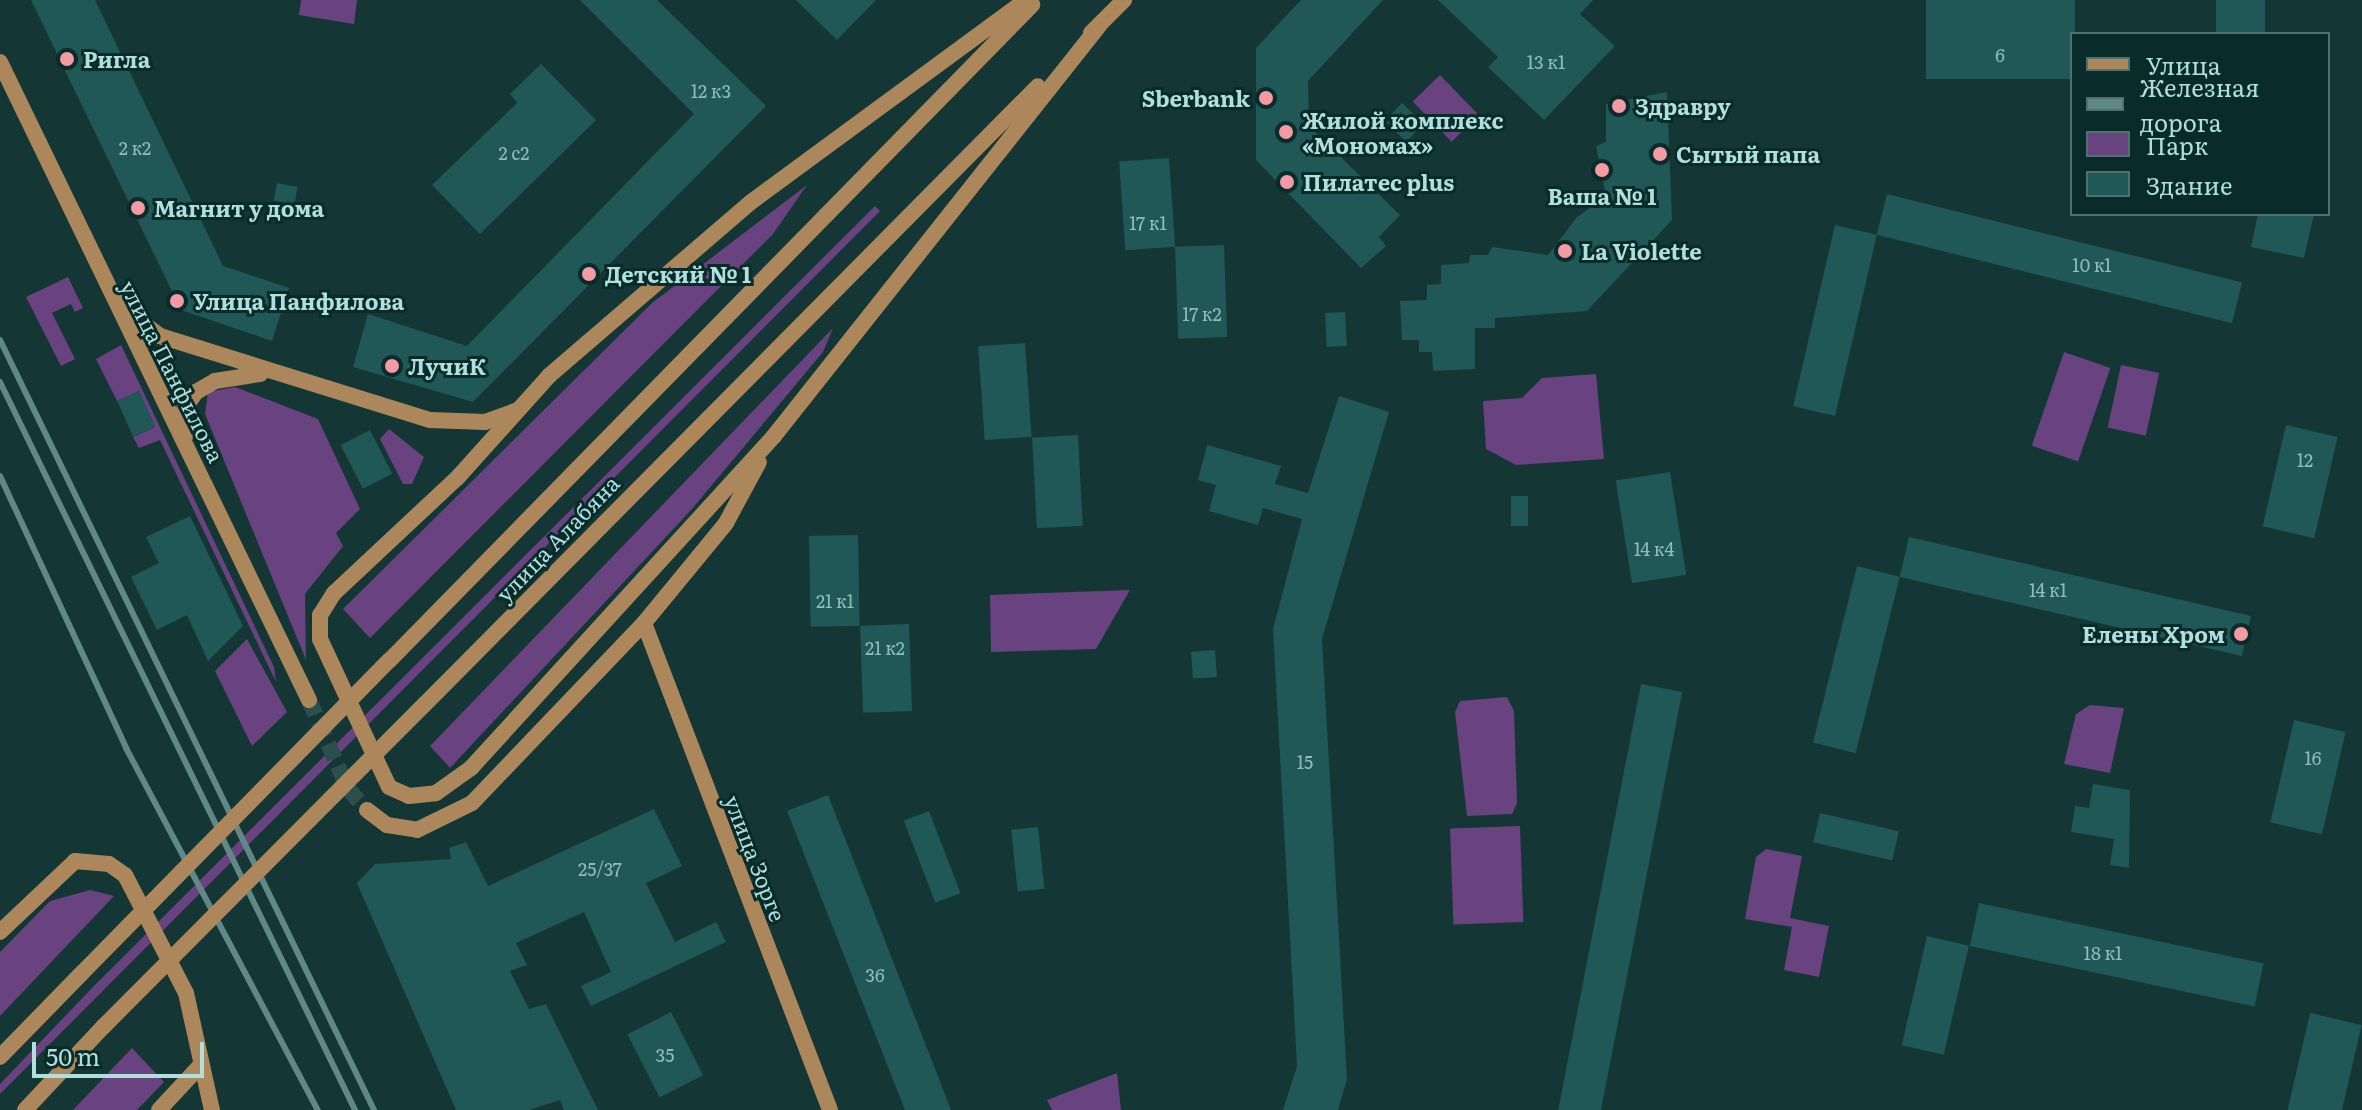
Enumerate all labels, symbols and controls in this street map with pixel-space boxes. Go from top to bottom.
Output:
legend [2070,32,2330,216]
house number: 6 [1995,44,2005,66]
place label: Ригла [83,46,150,72]
text: Улица [2146,47,2221,82]
marker: Ригла [58,50,76,68]
house number: 13 к1 [1527,51,1565,73]
text: Железная дорога [2140,69,2259,139]
house number: 12 к3 [691,80,731,102]
place label: Sberbank [1142,85,1250,111]
marker: Sberbank [1257,89,1275,107]
place label: Здравру [1635,93,1731,119]
marker: Здравру [1610,97,1628,115]
place label: Жилой комплекс «Мономах» [1302,106,1503,158]
marker: Жилой комплекс «Мономах» [1277,123,1295,141]
text: Парк [2146,127,2208,162]
house number: 2 к2 [119,137,151,159]
place label: Сытый папа [1676,141,1820,167]
house number: 2 с2 [499,142,529,164]
marker: Сытый папа [1651,145,1669,163]
marker: Ваша № 1 [1593,161,1611,179]
text: Здание [2146,167,2232,202]
place label: Пилатес plus [1303,169,1454,195]
marker: Пилатес plus [1278,173,1296,191]
place label: Ваша № 1 [1548,183,1656,209]
place label: Магнит у дома [154,195,324,221]
marker: Магнит у дома [129,199,147,217]
house number: 17 к1 [1129,212,1167,234]
place label: La Violette [1581,238,1702,264]
marker: La Violette [1556,242,1574,260]
house number: 10 к1 [2072,254,2112,276]
place label: Детский № 1 [605,261,751,287]
marker: Детский № 1 [580,265,598,283]
street label: улица Панфилова [116,275,230,467]
place label: Улица Панфилова [193,288,404,314]
marker: Улица Панфилова [168,292,186,310]
house number: 17 к2 [1182,303,1222,325]
place label: ЛучиК [408,353,486,379]
marker: ЛучиК [383,357,401,375]
house number: 12 [2297,449,2313,471]
street label: улица Алабяна [490,469,624,607]
house number: 14 к4 [1634,538,1674,560]
house number: 14 к1 [2029,579,2067,601]
house number: 21 к1 [816,590,854,612]
place label: Елены Хром [2082,621,2225,647]
marker: Елены Хром [2232,625,2250,643]
house number: 21 к2 [865,637,905,659]
house number: 16 [2305,747,2321,769]
house number: 15 [1297,751,1313,773]
street label: улица Зорге [720,791,792,925]
house number: 25/37 [578,858,622,880]
house number: 18 к1 [2084,942,2122,964]
house number: 36 [865,964,885,986]
scale bar [36,1026,208,1076]
text: 50 m [46,1038,100,1073]
house number: 35 [656,1044,674,1066]

